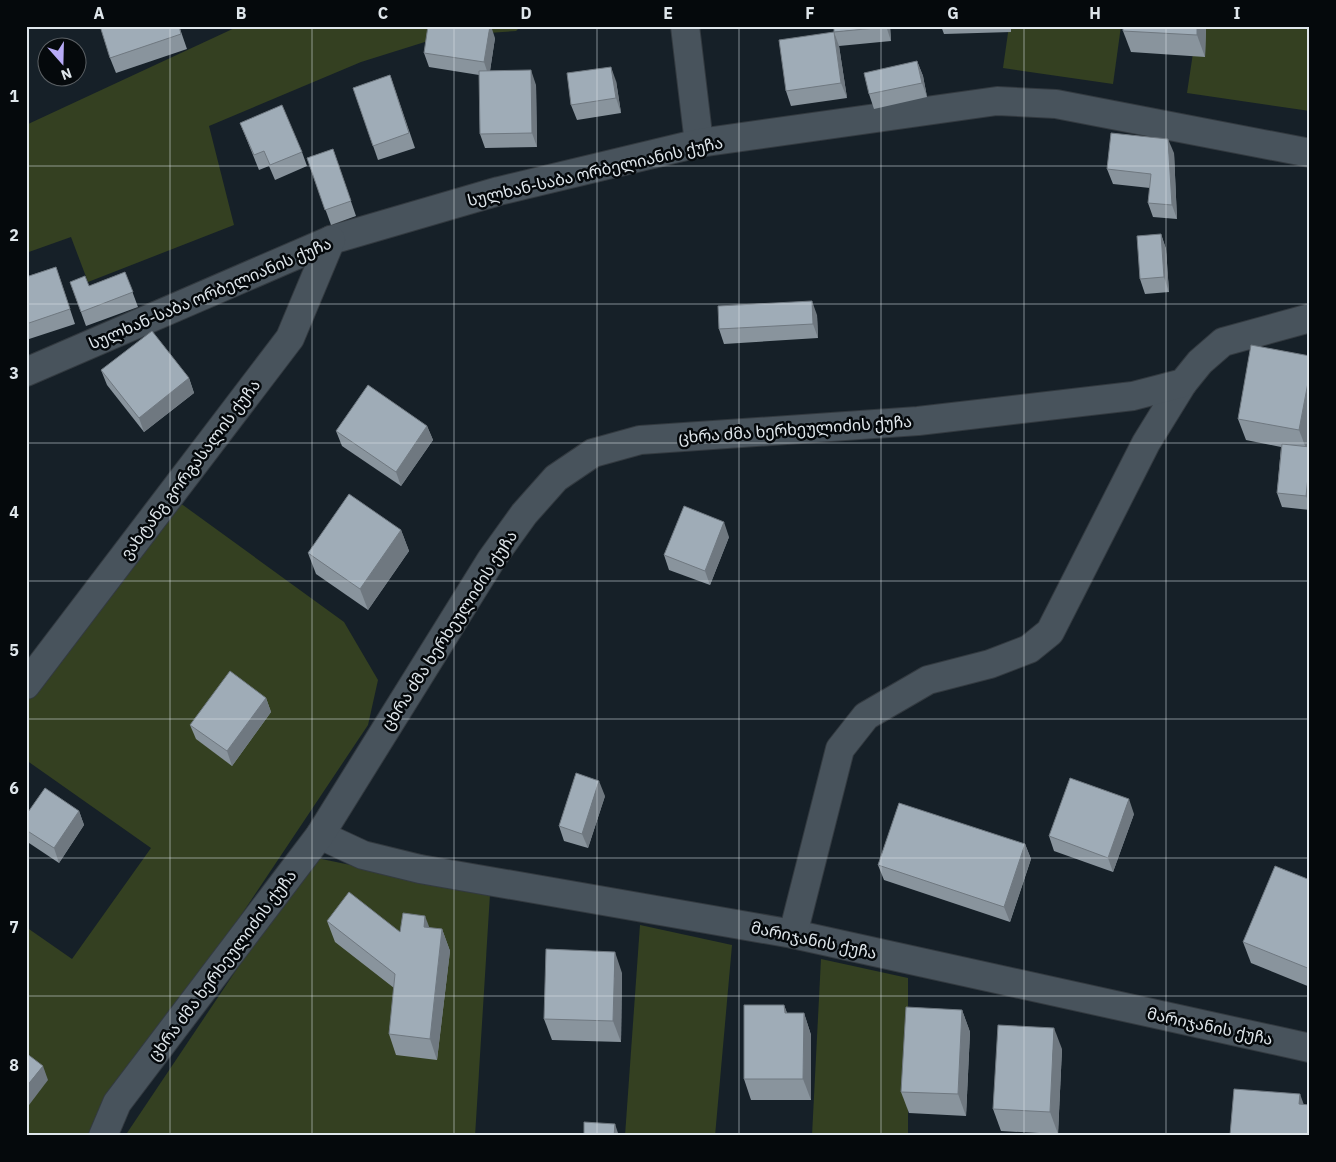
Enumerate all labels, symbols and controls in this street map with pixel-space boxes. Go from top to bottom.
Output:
text: A [94,3,105,23]
text: B [236,3,247,23]
text: C [378,3,388,23]
text: D [520,3,532,23]
text: E [663,3,673,23]
text: F [805,3,815,23]
text: G [947,3,959,23]
text: H [1089,3,1101,23]
text: I [1234,3,1241,23]
north arrow [38,38,88,88]
text: N [59,64,74,84]
text: 1 [9,86,19,106]
street label: სულხან-საბა ორბელიანის ქუჩა [465,132,725,211]
text: 2 [9,225,19,245]
street label: სულხან-საბა ორბელიანის ქუჩა [86,233,335,354]
text: 3 [9,363,19,383]
street label: ვახტანგ გორგასალის ქუჩა [116,375,265,563]
street label: ცხრა ძმა ხერხეულიძის ქუჩა [678,411,913,448]
text: 4 [9,502,19,522]
street label: ცხრა ძმა ხერხეულიძის ქუჩა [377,526,522,734]
text: 5 [9,640,19,660]
text: 6 [9,778,19,798]
street label: ცხრა ძმა ხერხეულიძის ქუჩა [144,866,301,1065]
text: 7 [9,917,19,937]
street label: მარიჯანის ქუჩა [749,917,879,963]
street label: მარიჯანის ქუჩა [1145,1003,1275,1049]
text: 8 [9,1055,19,1075]

